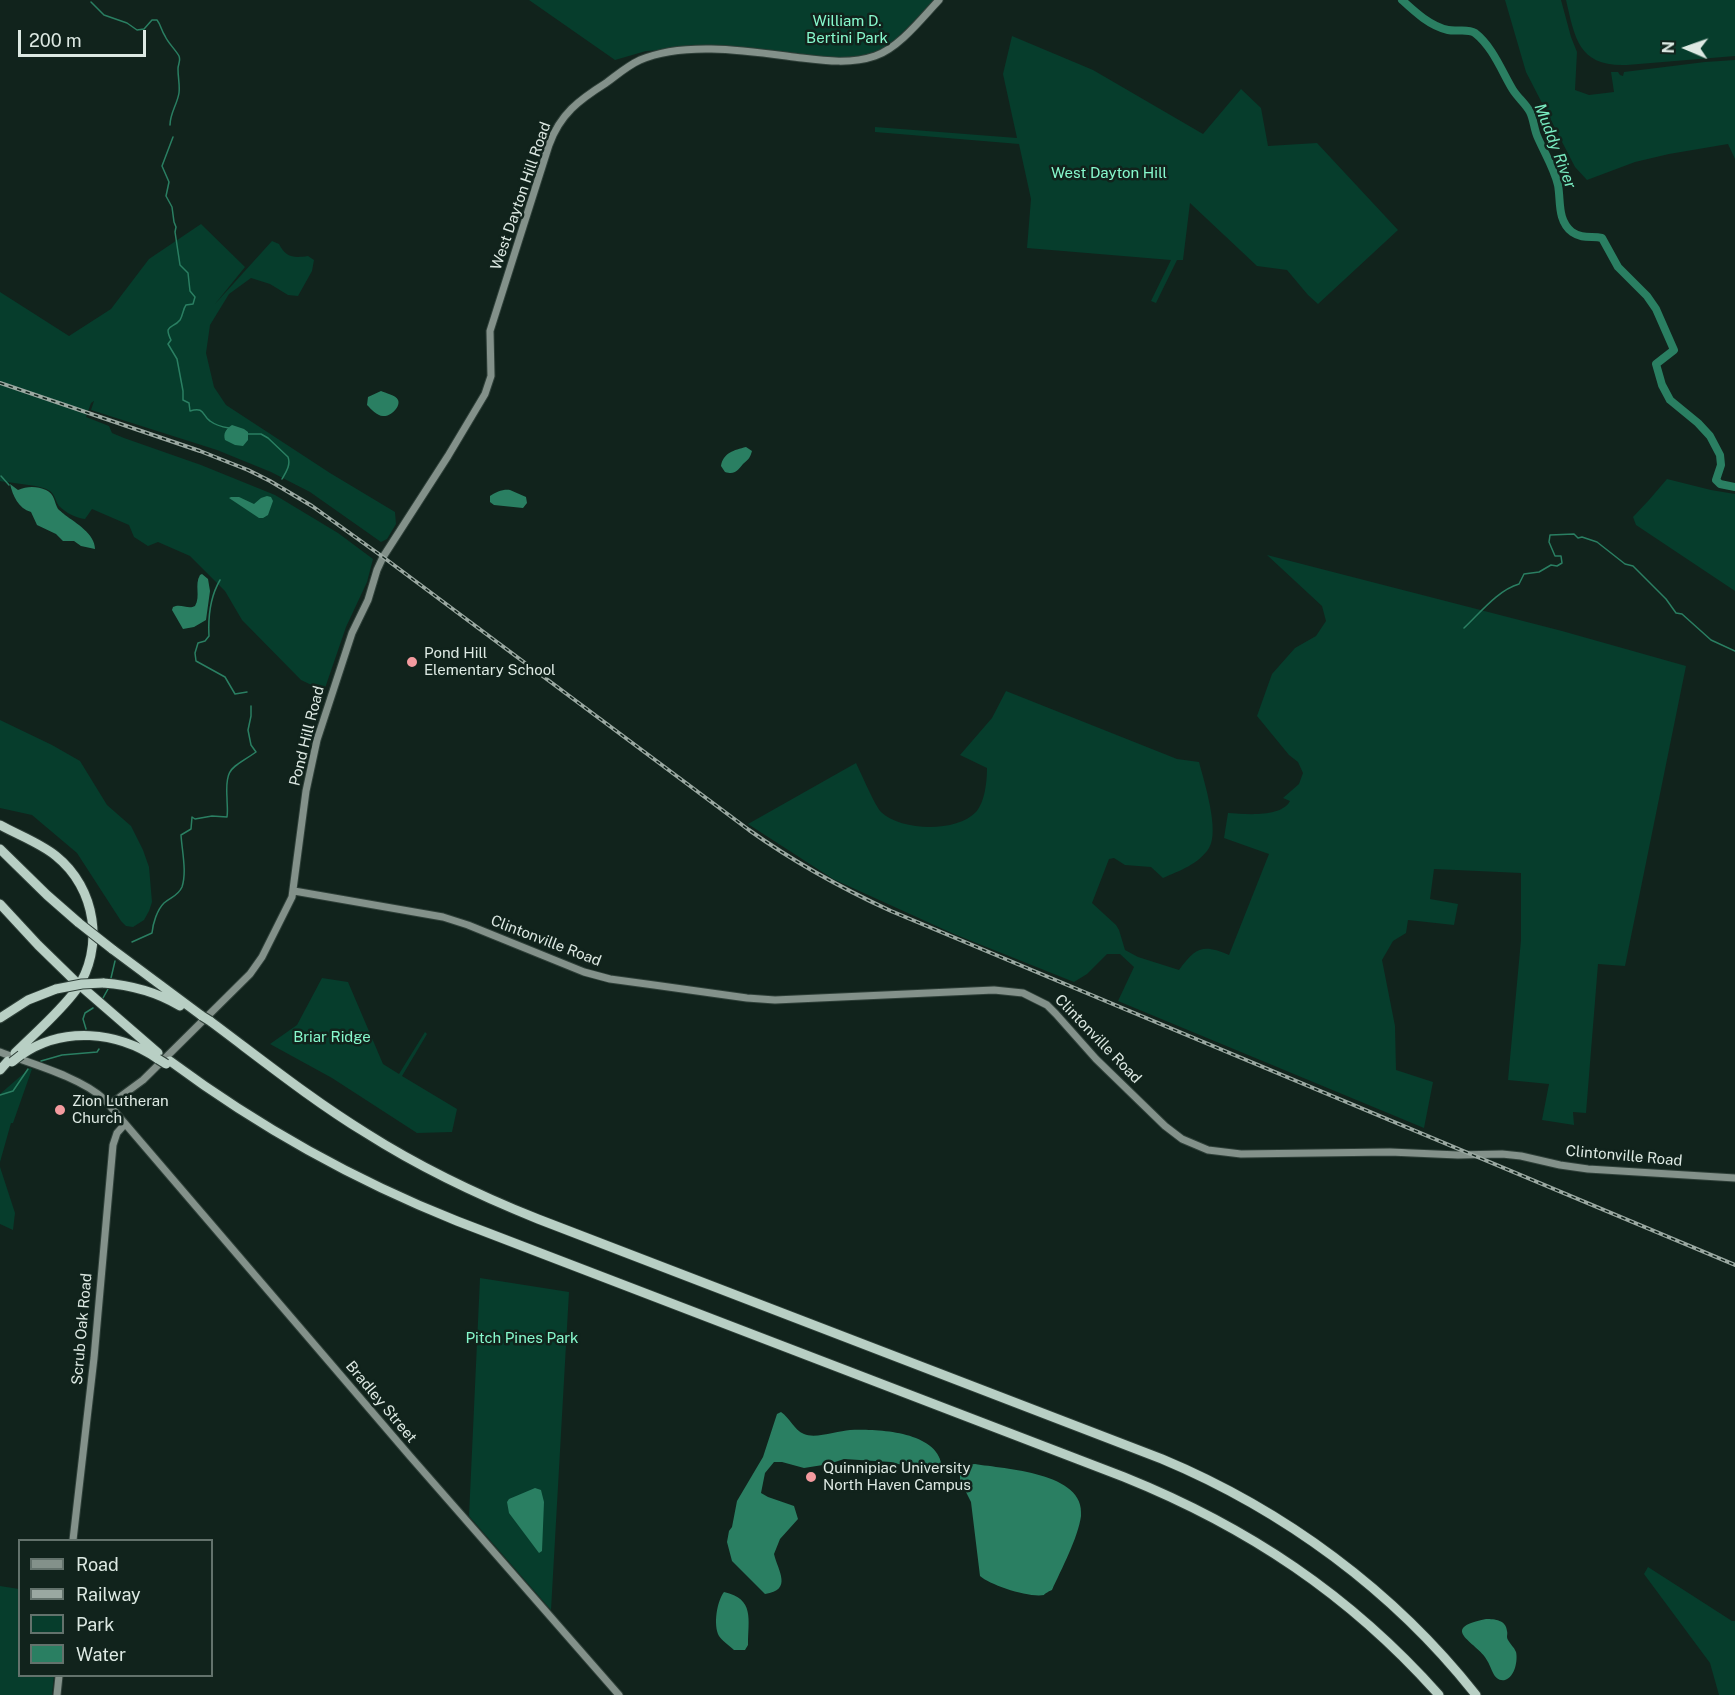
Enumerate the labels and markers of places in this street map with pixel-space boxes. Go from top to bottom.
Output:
place label: Pond Hill Elementary School [424,644,556,679]
marker: Pond Hill Elementary School [405,655,419,669]
place label: Zion Lutheran Church [72,1092,169,1127]
marker: Zion Lutheran Church [53,1103,67,1117]
place label: Quinnipiac University North Haven Campus [823,1459,971,1494]
marker: Quinnipiac University North Haven Campus [804,1470,818,1484]

